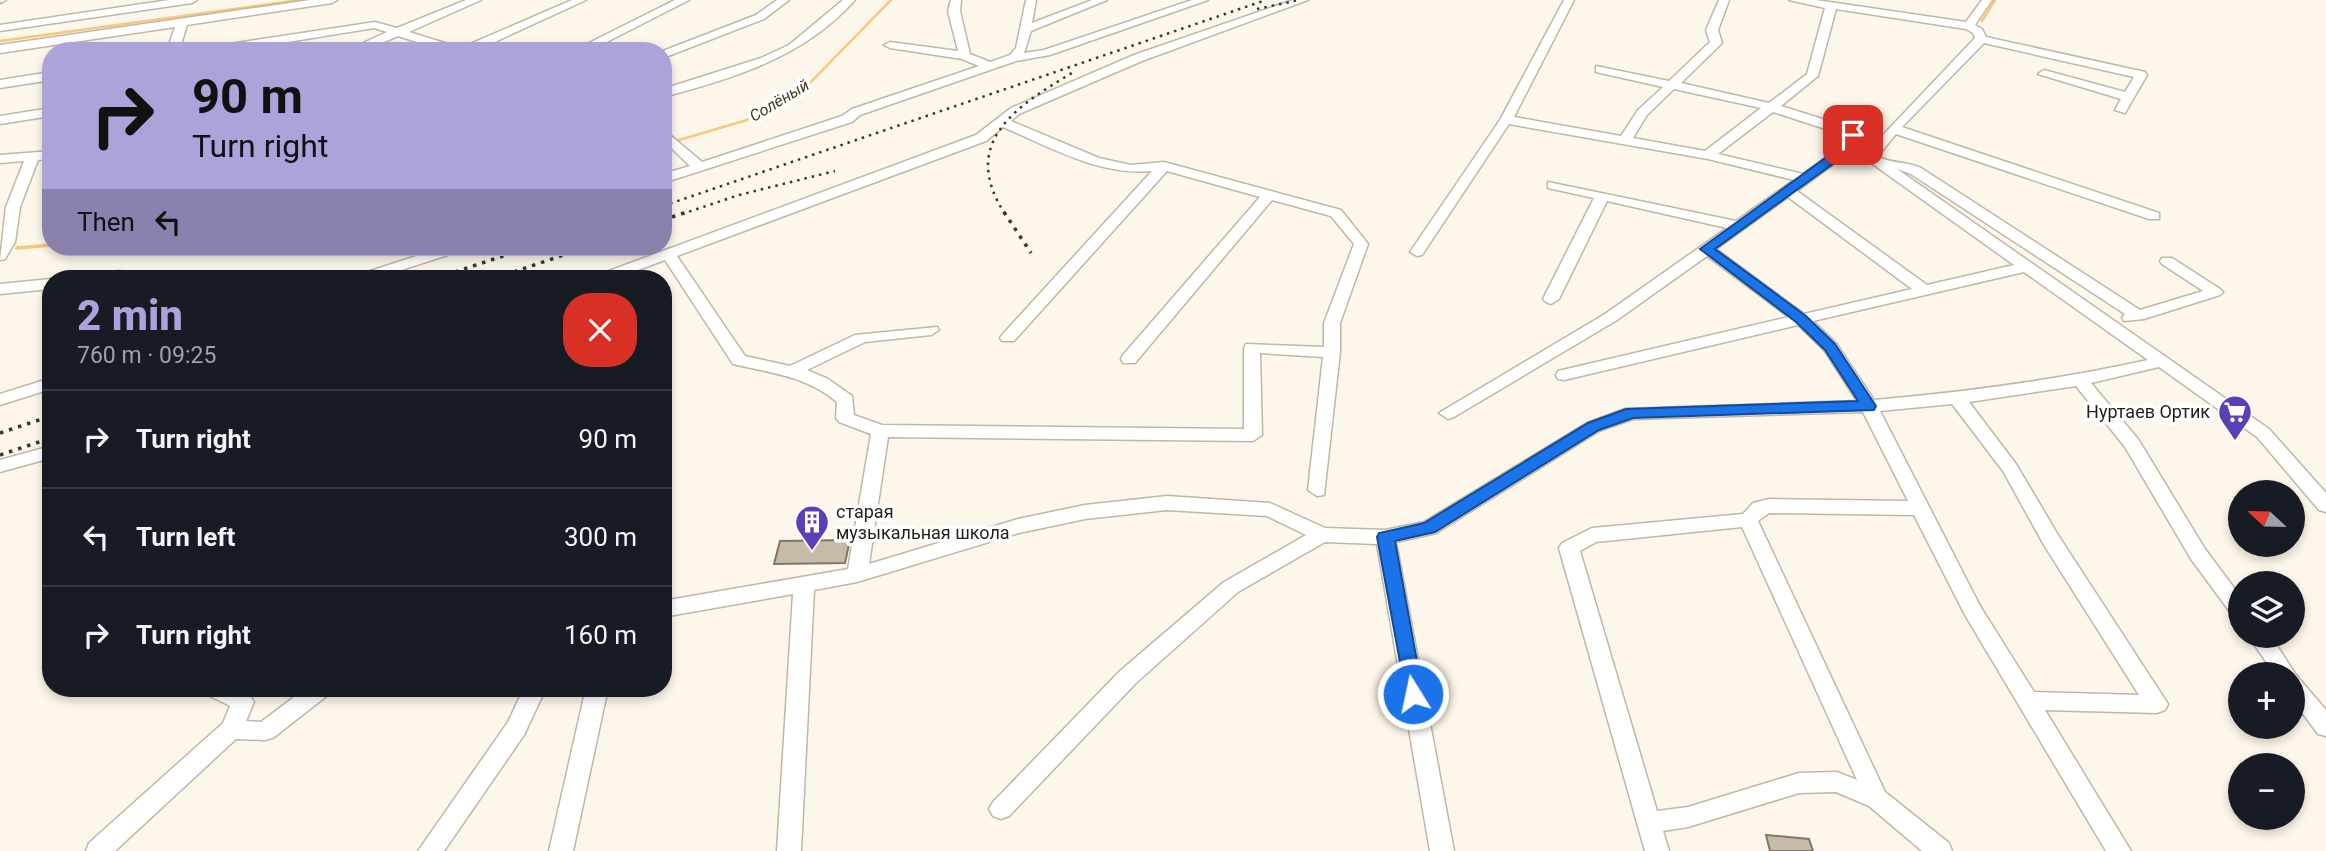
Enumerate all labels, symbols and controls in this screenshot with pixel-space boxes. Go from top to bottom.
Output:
text: 90 m [192,68,303,125]
icon: right [77,70,168,161]
water label: Солёный [746,75,812,126]
pin [1823,105,1883,165]
icon: arrive [1834,116,1872,154]
text: Turn right [192,127,328,165]
icon: left [149,203,187,241]
text: Then [77,207,135,237]
text: 2 min [77,291,183,340]
button: close [563,293,637,367]
text: 760 m · 09:25 [77,342,216,369]
supermarket icon: Нуртаев Ортик [2216,393,2254,442]
place label: Нуртаев Ортик [2086,401,2210,422]
icon: right [77,420,115,458]
text: Turn right [136,424,251,454]
text: 90 m [579,424,637,454]
north arrow [2228,480,2305,556]
map controls [2228,480,2305,830]
place label: старая музыкальная школа [836,501,1010,543]
building icon: старая музыкальная школа [793,503,831,552]
icon: left [77,518,115,556]
text: Turn left [136,522,235,552]
text: 300 m [564,522,637,552]
button: layers [2228,571,2305,648]
icon: right [77,616,115,654]
text: Turn right [136,620,251,650]
text: 160 m [564,620,637,650]
position arrow [1376,657,1450,731]
button: + [2228,662,2305,739]
button: − [2228,753,2305,830]

